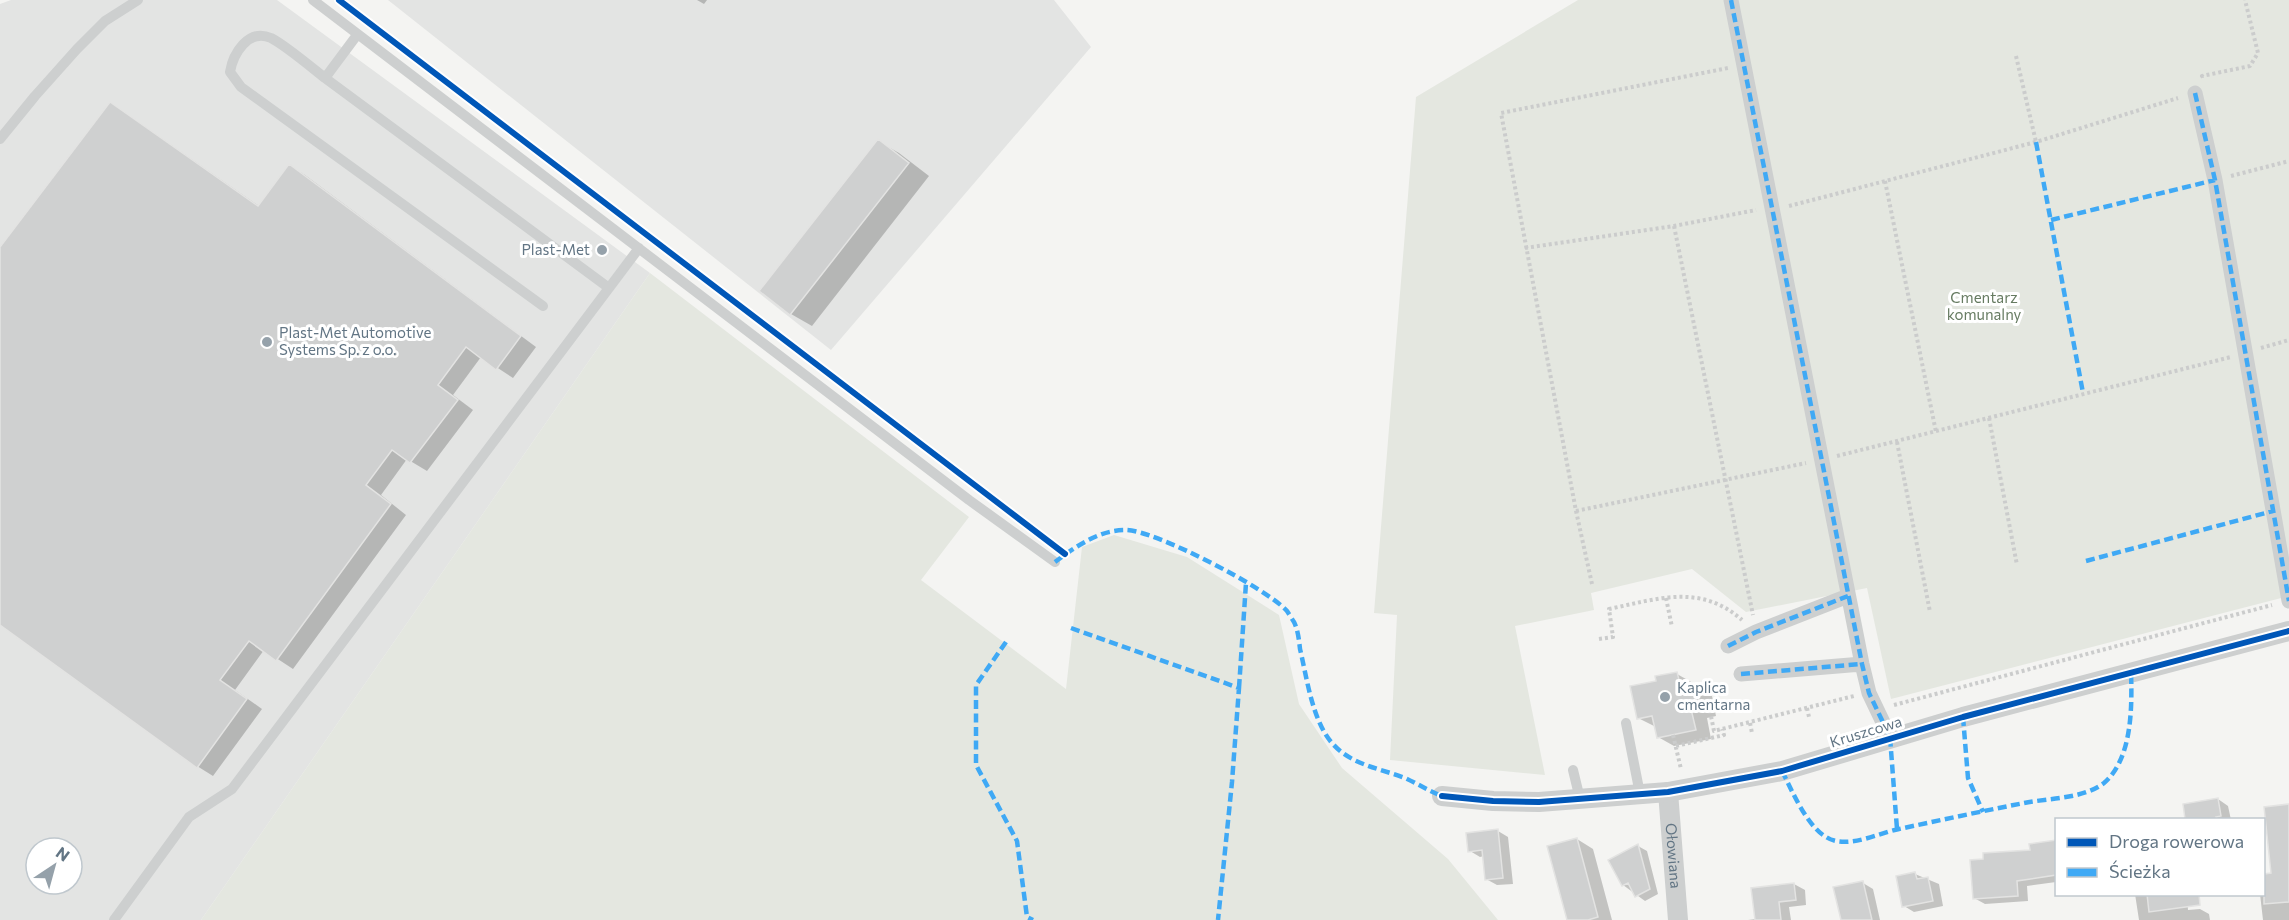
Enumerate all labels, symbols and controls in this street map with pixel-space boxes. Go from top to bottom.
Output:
place label: Plast-Met [521,240,590,258]
marker: Plast-Met [595,243,609,257]
park label: Cmentarz komunalny [1947,288,2022,323]
place label: Plast-Met Automotive Systems Sp. z o.o. [279,323,431,358]
marker: Plast-Met Automotive Systems Sp. z o.o. [260,335,274,349]
place label: Kaplica cmentarna [1677,678,1750,713]
marker: Kaplica cmentarna [1658,690,1672,704]
street label: Kruszcowa [1827,712,1904,751]
legend [2055,818,2265,896]
street label: Ołowiana [1662,822,1686,889]
text: Droga rowerowa [2109,830,2244,852]
north arrow [24,836,84,896]
text: N [53,842,74,865]
text: Ścieżka [2109,860,2171,882]

